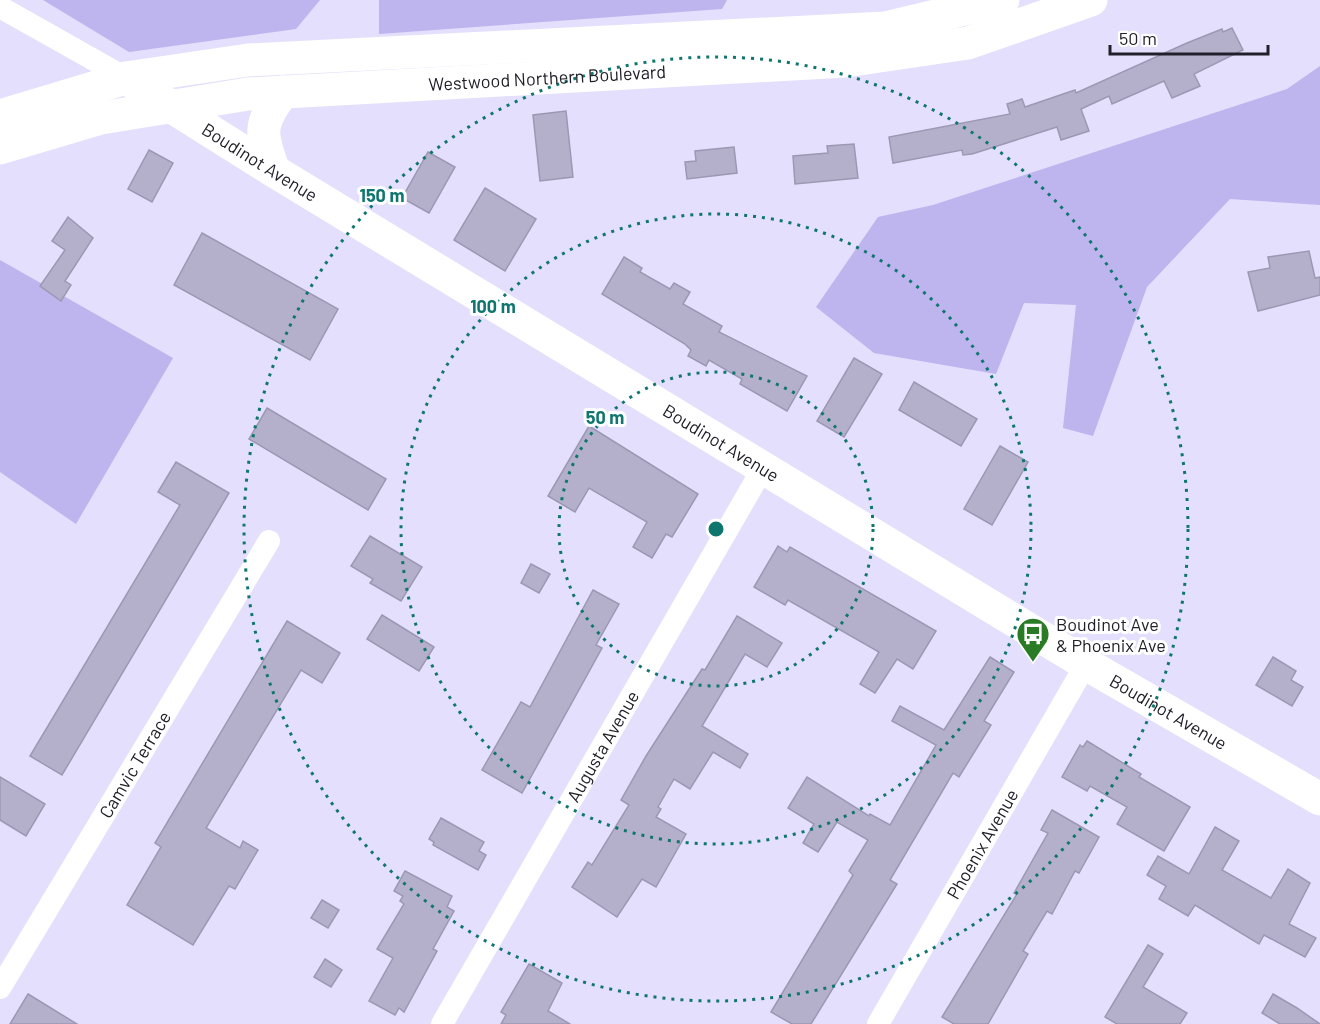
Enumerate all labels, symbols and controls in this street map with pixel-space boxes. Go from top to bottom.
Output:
scale bar [1110,18,1268,56]
text: 50 m [1119,27,1157,49]
street label: Westwood Northern Boulevard [428,60,667,95]
street label: Boudinot Avenue [198,118,322,206]
text: 150 m [360,184,404,206]
text: 100 m [470,295,516,317]
street label: Boudinot Avenue [659,399,783,486]
text: 50 m [586,406,624,428]
centre of rings [706,519,726,539]
place label: Boudinot Ave & Phoenix Ave [1056,613,1166,656]
bus stop icon: Boudinot Ave & Phoenix Ave [1015,616,1051,663]
street label: Boudinot Avenue [1106,669,1231,754]
street label: Augusta Avenue [562,686,643,806]
street label: Camvic Terrace [94,707,175,822]
street label: Phoenix Avenue [942,785,1022,903]

